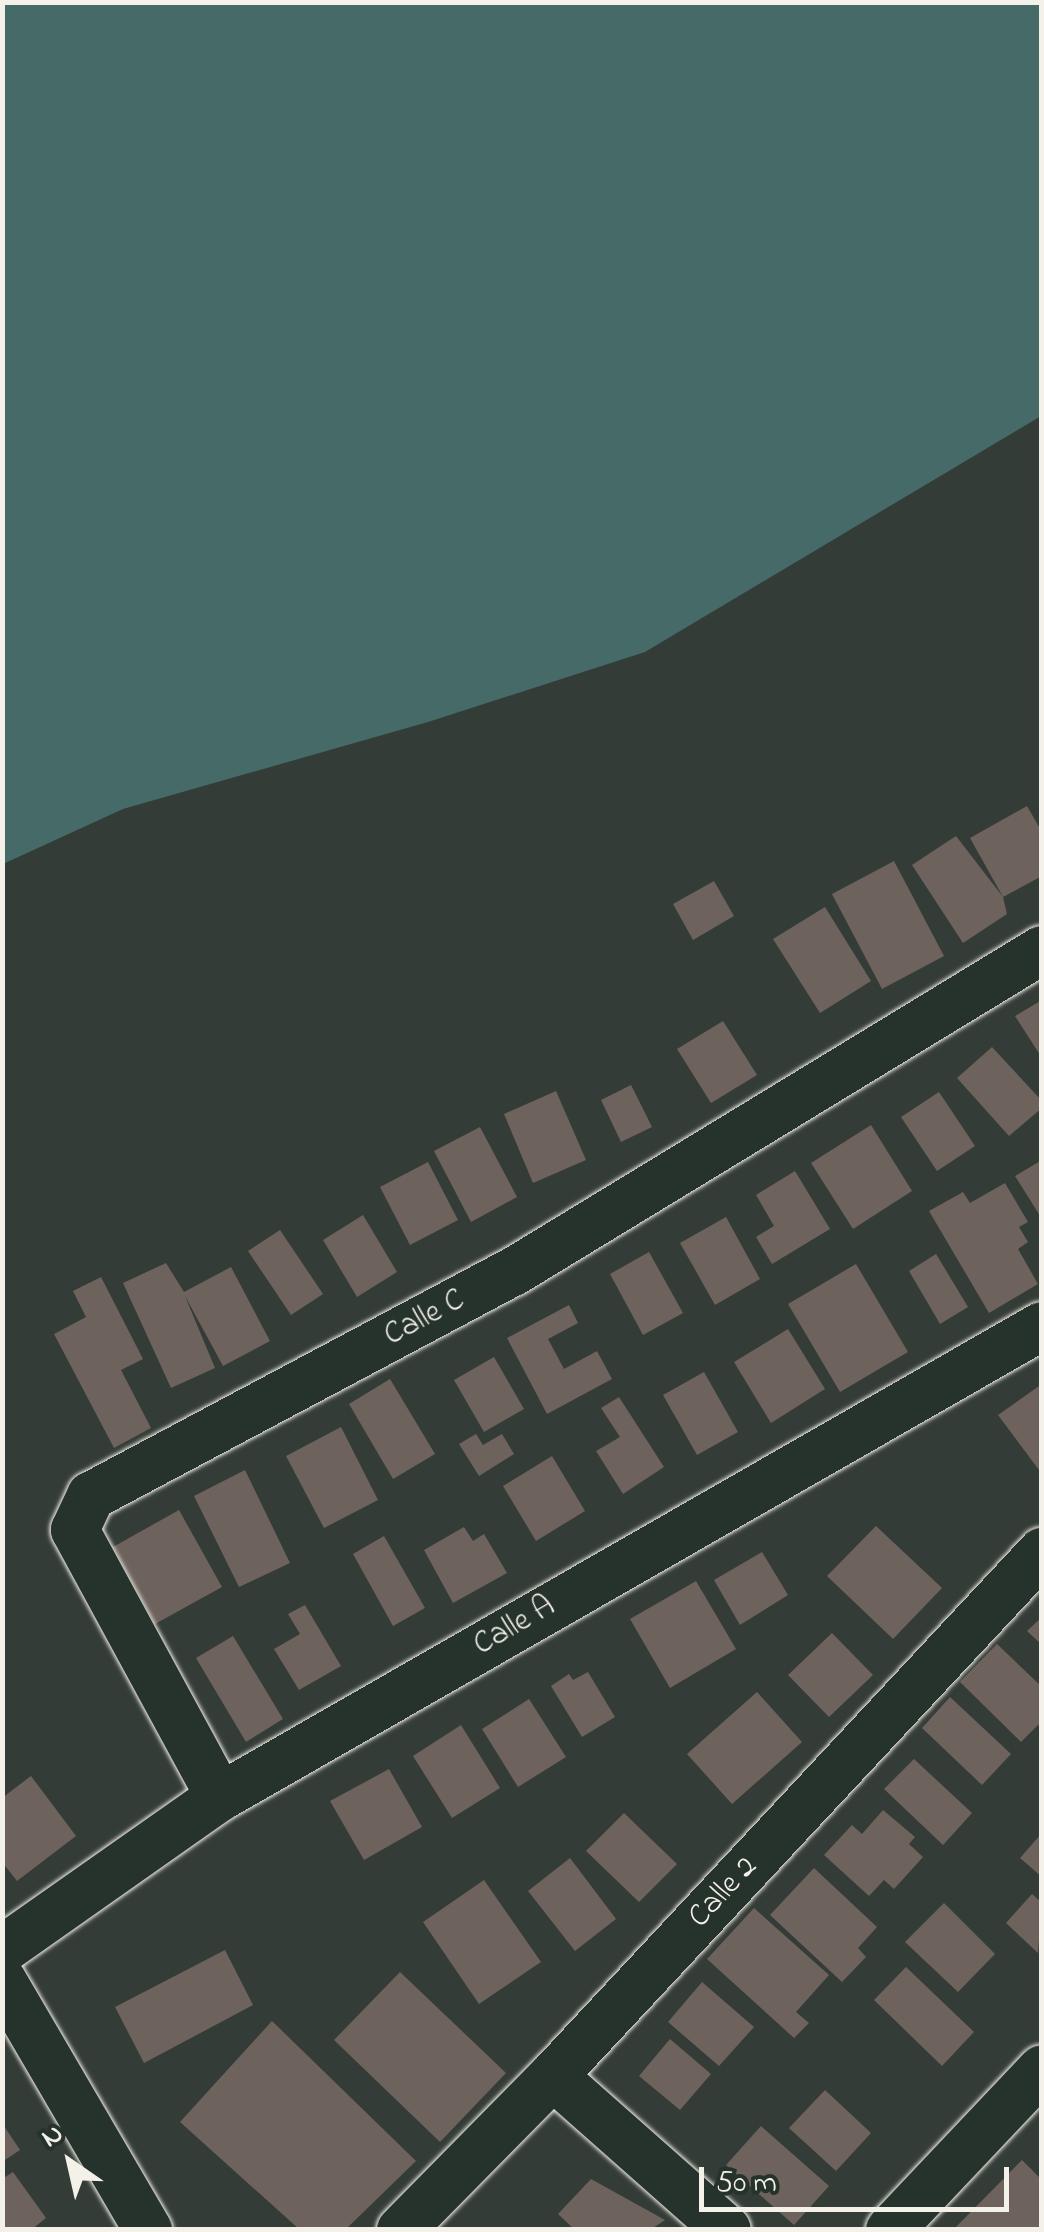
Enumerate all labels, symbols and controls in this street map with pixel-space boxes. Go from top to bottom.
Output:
street label: Calle C [378,1282,472,1356]
street label: Calle A [467,1588,563,1666]
street label: Calle 2 [681,1849,767,1937]
north arrow [20,2112,120,2212]
text: N [34,2114,72,2159]
scale bar [704,2147,1014,2209]
text: 50 m [716,2162,777,2206]

